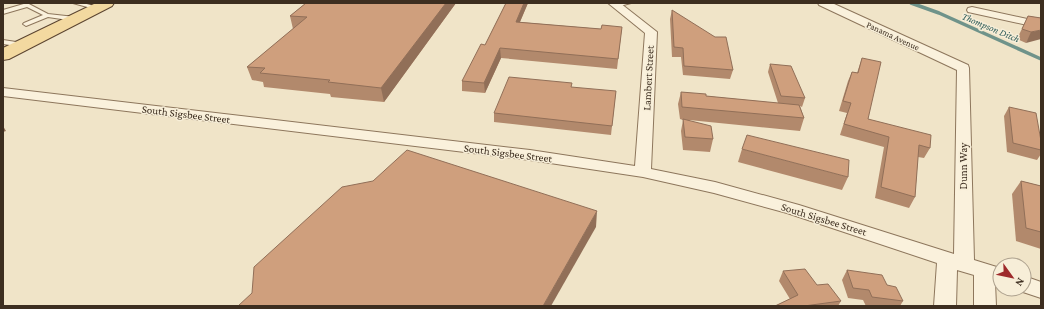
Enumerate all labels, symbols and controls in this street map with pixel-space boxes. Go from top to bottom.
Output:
water label: Thompson Ditch [960,10,1021,45]
street label: Panama Avenue [865,19,921,53]
street label: Lambert Street [640,45,656,111]
street label: South Sigsbee Street [141,103,231,126]
street label: South Sigsbee Street [463,142,553,165]
street label: Dunn Way [957,142,970,189]
street label: South Sigsbee Street [780,200,869,239]
north arrow [992,257,1032,297]
text: N [1013,276,1027,289]

